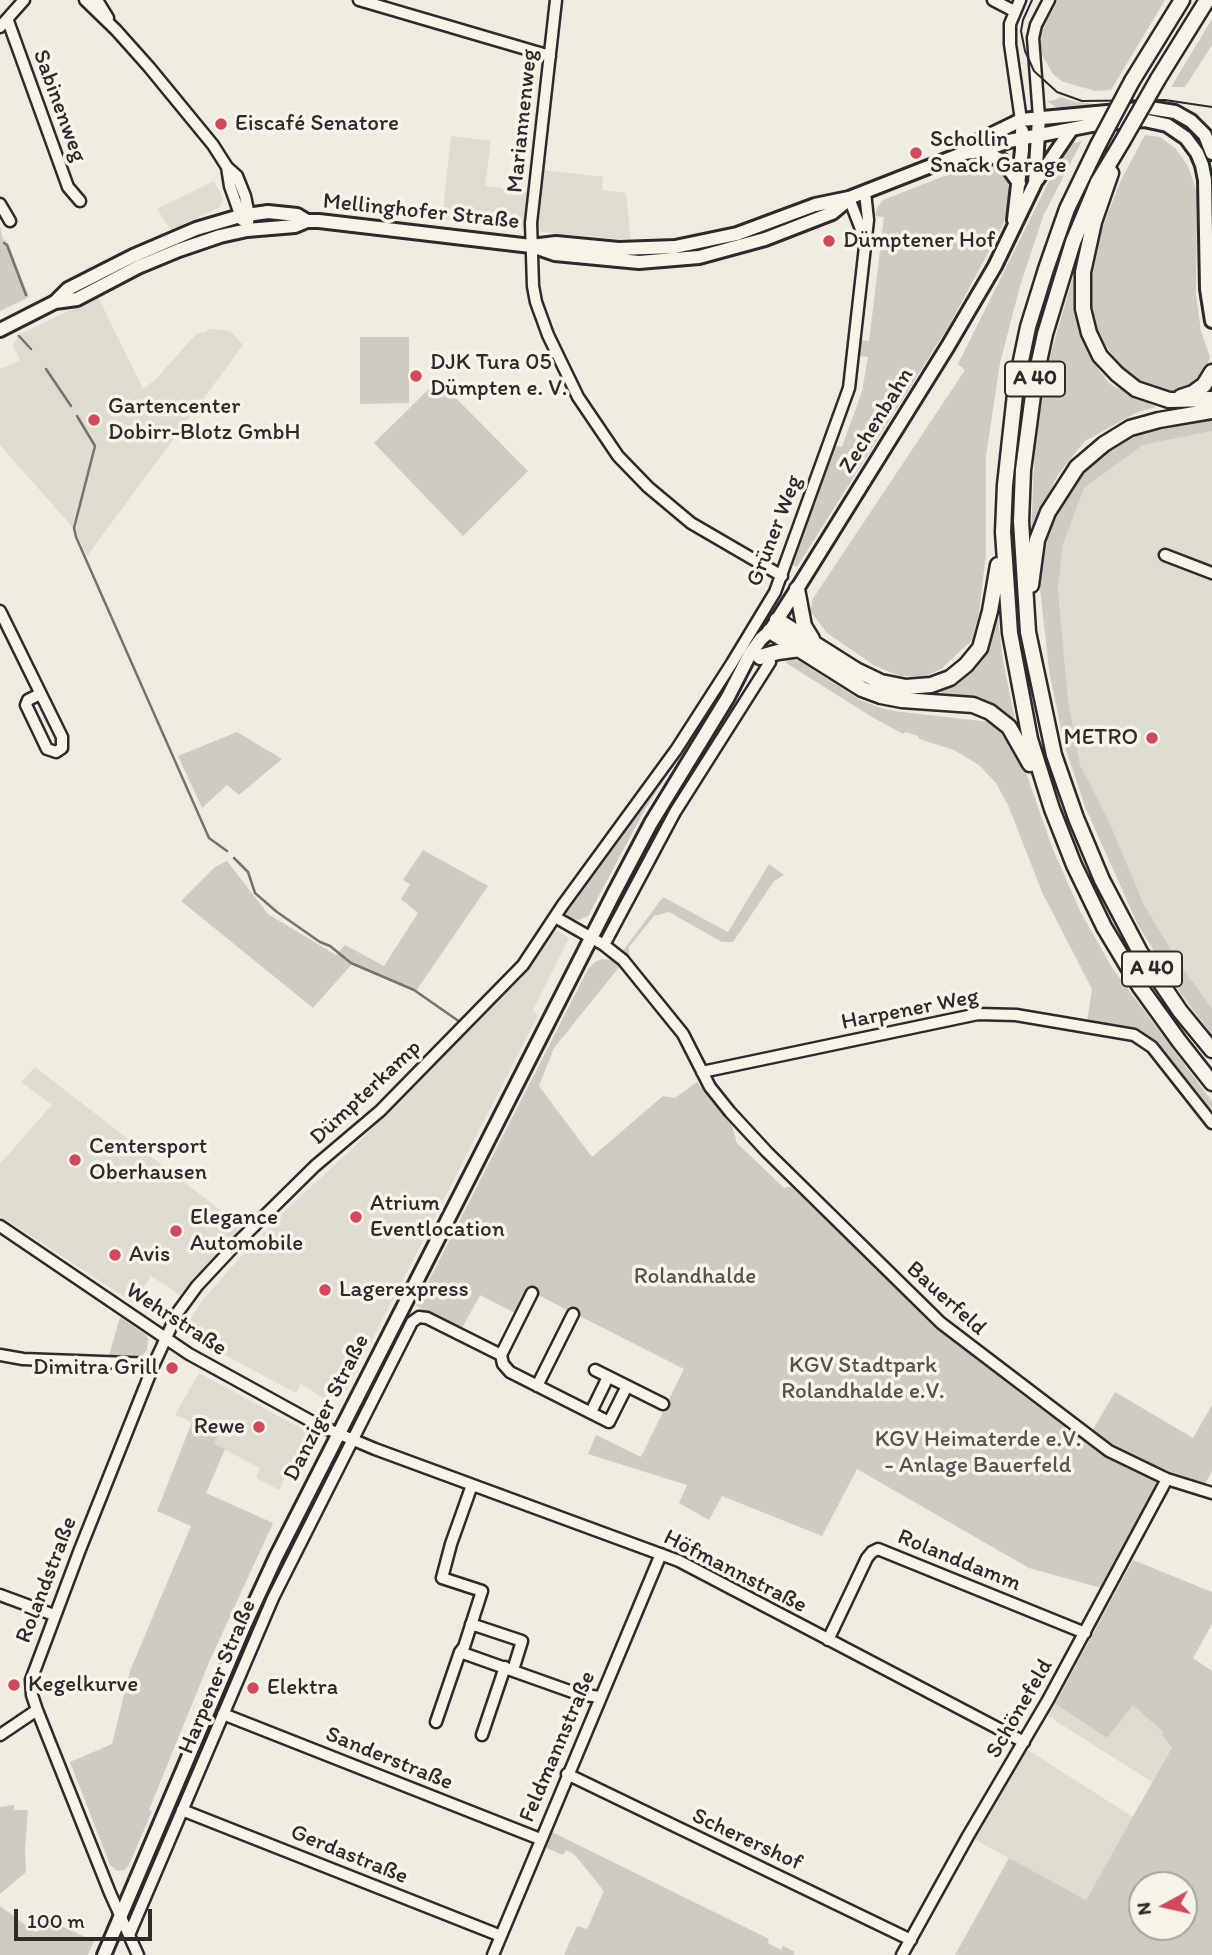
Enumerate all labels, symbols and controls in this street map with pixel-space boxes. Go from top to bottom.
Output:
street label: Sabinenweg [26,46,92,166]
street label: Mariannenweg [502,48,544,194]
place label: Eiscafé Senatore [235,110,399,138]
marker: Eiscafé Senatore [213,116,229,132]
place label: Schollin Snack Garage [930,126,1067,180]
marker: Schollin Snack Garage [908,145,924,161]
street label: Mellinghofer Straße [321,188,521,236]
place label: Dümptener Hof [843,227,995,255]
marker: Dümptener Hof [821,233,837,249]
place label: DJK Tura 05 Dümpten e. V. [430,349,567,403]
road number: A 40 [1005,362,1065,396]
street label: Zechenbahn [834,363,920,479]
marker: DJK Tura 05 Dümpten e. V. [408,368,424,384]
place label: Gartencenter Dobirr-Blotz GmbH [108,393,300,447]
marker: Gartencenter Dobirr-Blotz GmbH [86,412,102,428]
street label: Grüner Weg [741,471,809,591]
place label: METRO [1064,724,1138,752]
marker: METRO [1144,730,1160,746]
road number: A 40 [1122,951,1182,986]
street label: Harpener Weg [839,983,981,1037]
street label: Dümpterkamp [305,1035,427,1151]
place label: Centersport Oberhausen [89,1133,207,1187]
marker: Centersport Oberhausen [67,1152,83,1168]
place label: Atrium Eventlocation [370,1190,505,1244]
place label: Elegance Automobile [190,1204,303,1258]
marker: Atrium Eventlocation [348,1209,364,1225]
marker: Elegance Automobile [168,1223,184,1239]
place label: Avis [129,1241,170,1269]
marker: Avis [107,1247,123,1263]
street label: Bauerfeld [900,1256,992,1342]
park label: Rolandhalde [634,1263,756,1291]
place label: Lagerexpress [339,1276,469,1304]
street label: Wehrstraße [120,1277,232,1363]
marker: Lagerexpress [317,1282,333,1298]
street label: Danziger Straße [278,1330,376,1486]
park label: KGV Stadtpark Rolandhalde e.V. [781,1352,945,1406]
place label: Dimitra Grill [33,1354,158,1382]
marker: Dimitra Grill [164,1360,180,1376]
place label: Rewe [194,1413,245,1441]
marker: Rewe [251,1419,267,1435]
park label: KGV Heimaterde e.V. - Anlage Bauerfeld [875,1426,1081,1480]
street label: Rolandstraße [10,1513,84,1647]
street label: Höfmannstraße [659,1524,811,1620]
street label: Rolanddamm [893,1524,1025,1598]
street label: Harpener Straße [173,1596,263,1758]
street label: Schönefeld [981,1655,1059,1763]
street label: Feldmannstraße [514,1667,602,1827]
place label: Kegelkurve [28,1671,138,1699]
place label: Elektra [267,1674,338,1702]
marker: Kegelkurve [6,1677,22,1693]
marker: Elektra [245,1680,261,1696]
street label: Sanderstraße [321,1721,457,1797]
street label: Scherershof [687,1802,807,1878]
street label: Gerdastraße [286,1819,412,1891]
north arrow [1128,1871,1198,1941]
scale bar [18,1896,156,1940]
text: N [1131,1901,1156,1917]
text: 100 m [27,1908,85,1933]

